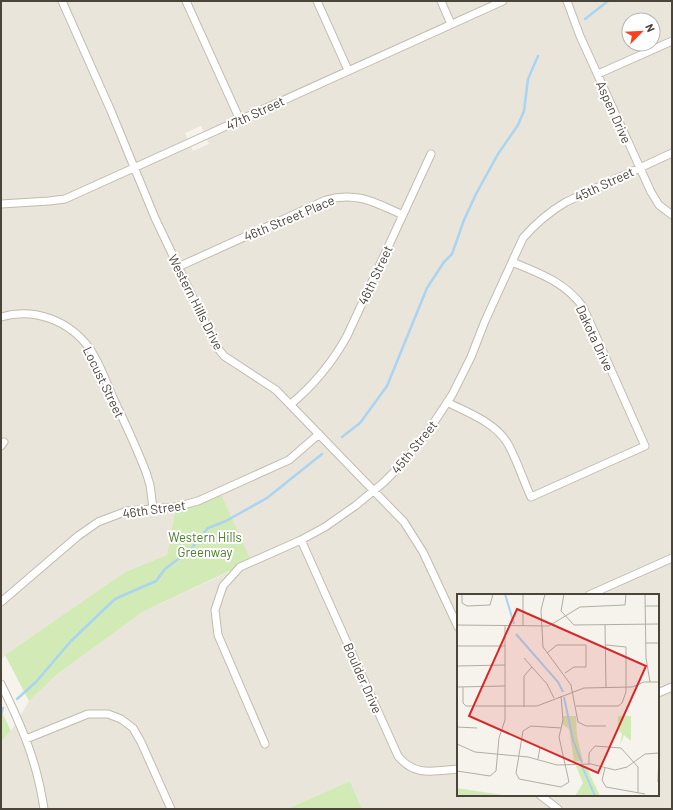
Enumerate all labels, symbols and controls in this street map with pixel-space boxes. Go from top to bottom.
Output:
north arrow [621,12,661,52]
text: N [643,22,658,34]
street label: Aspen Drive [593,78,635,146]
street label: 47th Street [223,92,287,134]
street label: 45th Street [572,163,636,205]
street label: 46th Street Place [241,192,337,244]
street label: 46th Street [354,243,396,307]
street label: Western Hills Drive [165,251,227,353]
street label: Dakota Drive [573,303,617,374]
street label: Locust Street [80,344,128,420]
street label: 45th Street [388,417,440,477]
street label: 46th Street [121,497,187,521]
park label: Western Hills Greenway [168,529,242,560]
inset map [457,594,659,796]
street label: Boulder Drive [340,640,386,716]

